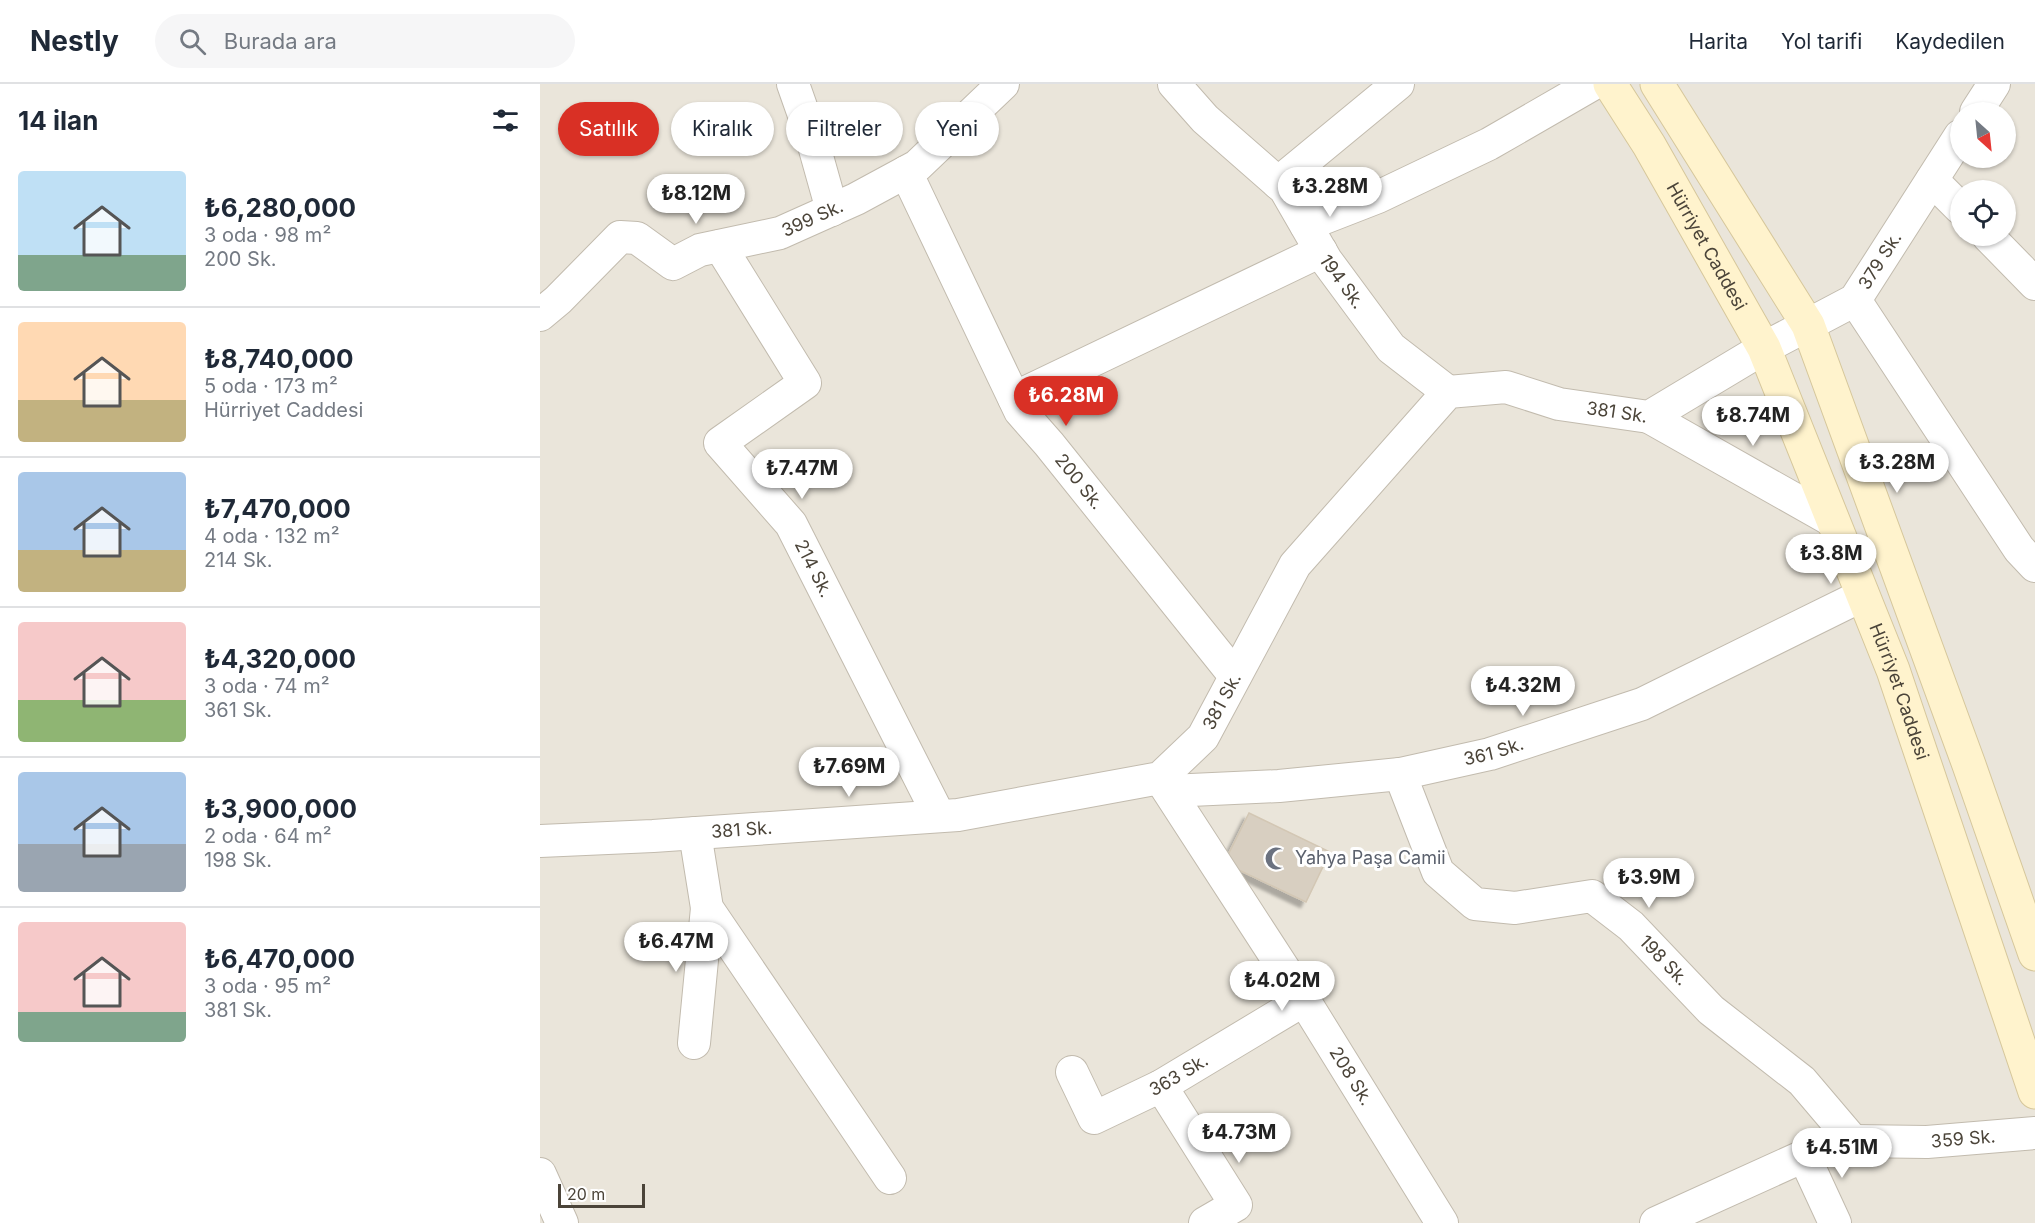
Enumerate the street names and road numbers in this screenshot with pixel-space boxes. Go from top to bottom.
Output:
street label: Hürriyet Caddesi [1662,179,1751,314]
street label: 399 Sk. [778,195,846,241]
street label: 379 Sk. [1854,228,1906,293]
street label: 194 Sk. [1315,251,1369,312]
street label: 381 Sk. [1585,397,1649,427]
street label: 200 Sk. [1051,449,1108,513]
street label: 214 Sk. [791,536,837,601]
street label: Hürriyet Caddesi [1865,620,1933,762]
street label: 381 Sk. [1198,669,1245,733]
street label: 361 Sk. [1462,733,1526,770]
street label: 381 Sk. [710,817,773,842]
street label: 198 Sk. [1635,931,1693,990]
street label: 208 Sk. [1325,1043,1378,1109]
street label: 363 Sk. [1146,1049,1212,1100]
street label: 359 Sk. [1930,1125,1996,1152]

